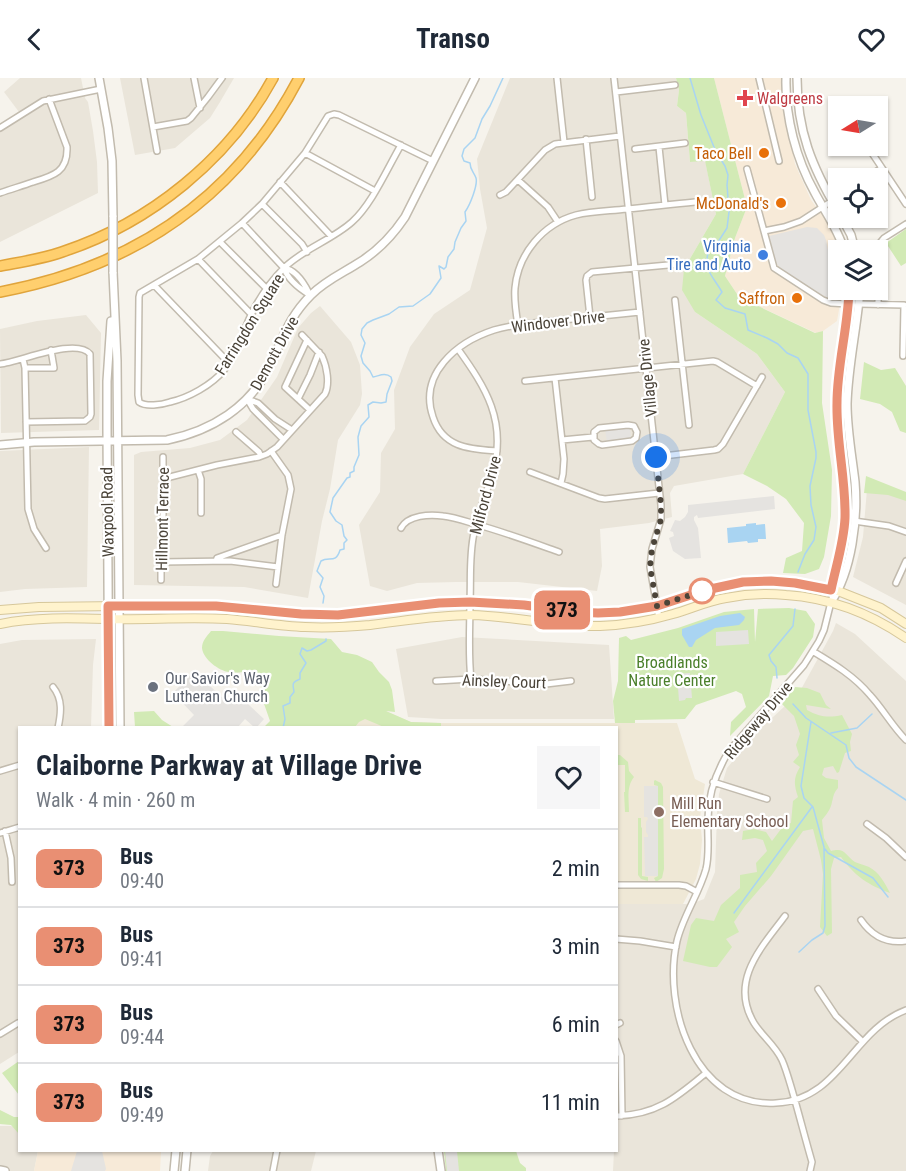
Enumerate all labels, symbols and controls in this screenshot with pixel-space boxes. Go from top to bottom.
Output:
icon: back [18,23,51,56]
text: Transo [416,23,490,55]
icon: heart [855,23,888,56]
place label: Walgreens [757,89,823,108]
marker: Walgreens [738,91,752,105]
north arrow [828,96,888,156]
map controls [828,96,888,300]
place label: Taco Bell [694,144,752,163]
marker: Taco Bell [757,146,771,160]
button: locate [828,168,888,228]
place label: McDonald's [696,194,769,213]
marker: McDonald's [774,196,788,210]
place label: Virginia Tire and Auto [667,237,751,274]
button: layers [828,240,888,300]
marker: Virginia Tire and Auto [756,248,770,262]
street label: Farringdon Square [211,270,288,378]
place label: Saffron [738,289,785,308]
marker: Saffron [790,291,804,305]
street label: Windover Drive [510,306,606,337]
street label: Demott Drive [246,313,303,394]
street label: Village Drive [634,338,661,418]
your location [641,442,671,472]
street label: Milford Drive [466,454,505,537]
street label: Waxpool Road [97,467,118,557]
street label: Hillmont Terrace [152,467,173,571]
unlabelled marker [689,578,715,604]
line badge: 373 [528,590,596,630]
text: 373 [546,598,578,622]
park label: Broadlands Nature Center [628,653,716,690]
place label: Our Savior's Way Lutheran Church [165,669,270,706]
street label: Ainsley Court [462,671,547,692]
street label: Ridgeway Drive [720,678,796,763]
marker: Our Savior's Way Lutheran Church [146,680,160,694]
button: heart [537,746,600,809]
text: Claiborne Parkway at Village Drive [36,749,422,782]
text: Walk · 4 min · 260 m [36,788,195,812]
place label: Mill Run Elementary School [671,794,788,831]
marker: Mill Run Elementary School [652,805,666,819]
text: Bus [120,844,153,869]
text: 373 [53,856,85,880]
text: 2 min [552,856,600,881]
text: 09:40 [120,869,164,893]
text: Bus [120,922,153,947]
text: 373 [53,934,85,958]
text: 3 min [552,934,600,959]
text: 09:41 [120,947,164,971]
text: Bus [120,1000,153,1025]
text: 373 [53,1012,85,1036]
text: 6 min [552,1012,600,1037]
text: 09:44 [120,1025,164,1049]
text: Bus [120,1078,153,1103]
text: 373 [53,1090,85,1114]
text: 11 min [541,1090,600,1115]
text: 09:49 [120,1103,164,1127]

